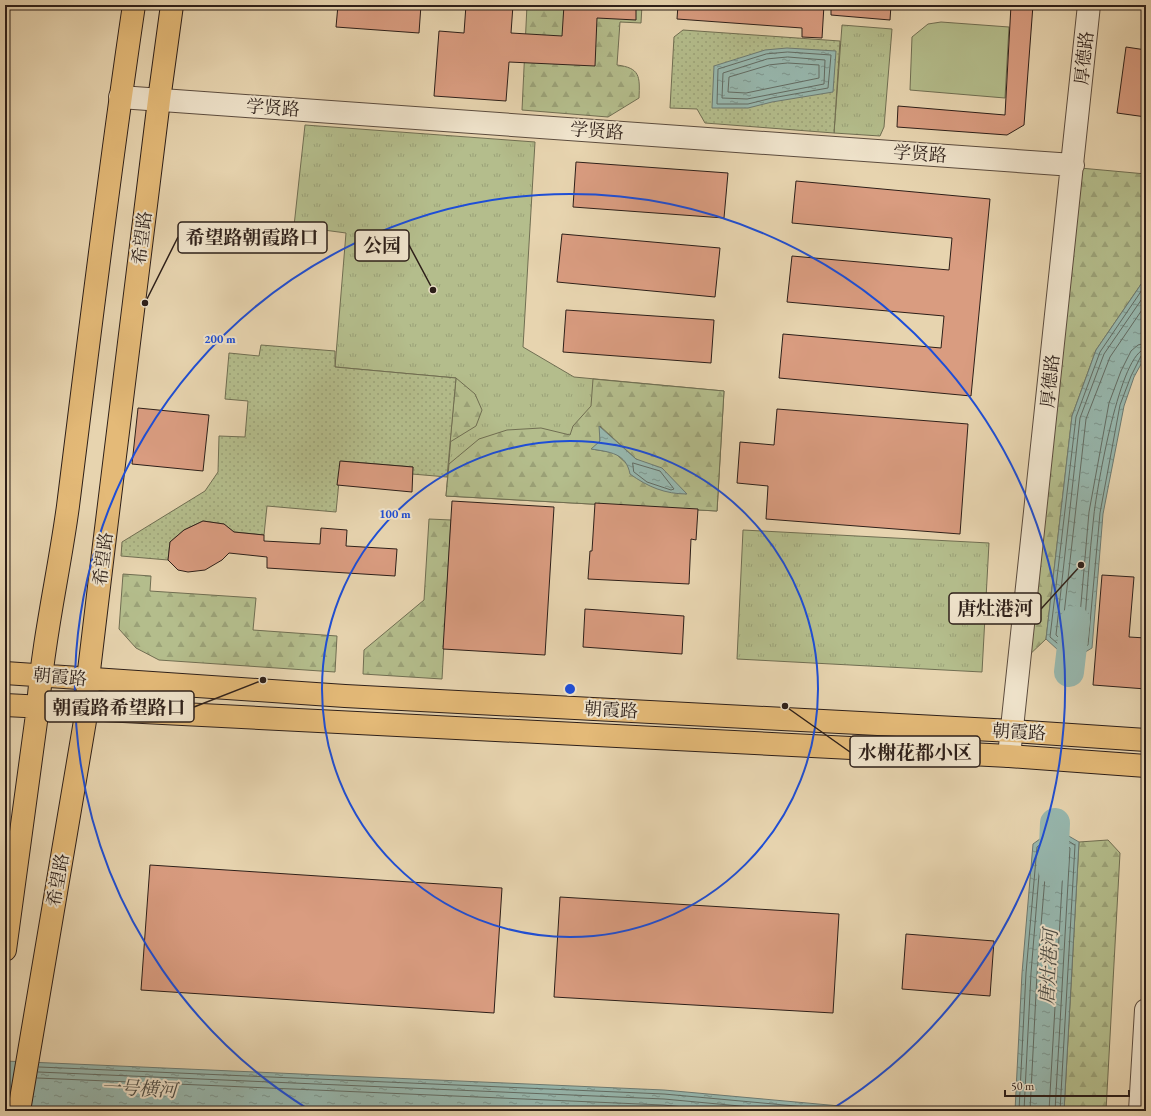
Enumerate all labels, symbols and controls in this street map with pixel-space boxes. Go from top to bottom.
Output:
street label: 厚德路 [1069,30,1098,86]
street label: 学贤路 [245,94,301,121]
street label: 学贤路 [569,117,625,144]
street label: 学贤路 [892,140,948,167]
street label: 希望路 [127,210,156,266]
callout: 希望路朝霞路口 [178,222,327,253]
text: 希望路朝霞路口 [185,225,319,250]
callout: 公园 [355,230,409,261]
text: 公园 [363,233,401,258]
text: 200 m [204,331,236,347]
street label: 厚德路 [1035,353,1064,409]
text: 100 m [379,506,411,522]
street label: 希望路 [88,531,117,587]
callout: 唐灶港河 [949,593,1041,624]
text: 唐灶港河 [957,596,1033,621]
street label: 朝霞路 [32,663,88,690]
centre of rings [563,682,577,696]
callout: 朝霞路希望路口 [45,691,194,722]
text: 朝霞路希望路口 [52,695,186,720]
street label: 朝霞路 [583,697,639,722]
street label: 朝霞路 [991,719,1047,744]
callout: 水榭花都小区 [850,736,980,767]
text: 水榭花都小区 [858,740,972,765]
street label: 希望路 [41,851,74,908]
water label: 唐灶港河 [1034,925,1063,1006]
scale bar [1005,1072,1129,1098]
water label: 一号横河 [100,1074,181,1103]
text: 50 m [1011,1078,1035,1094]

